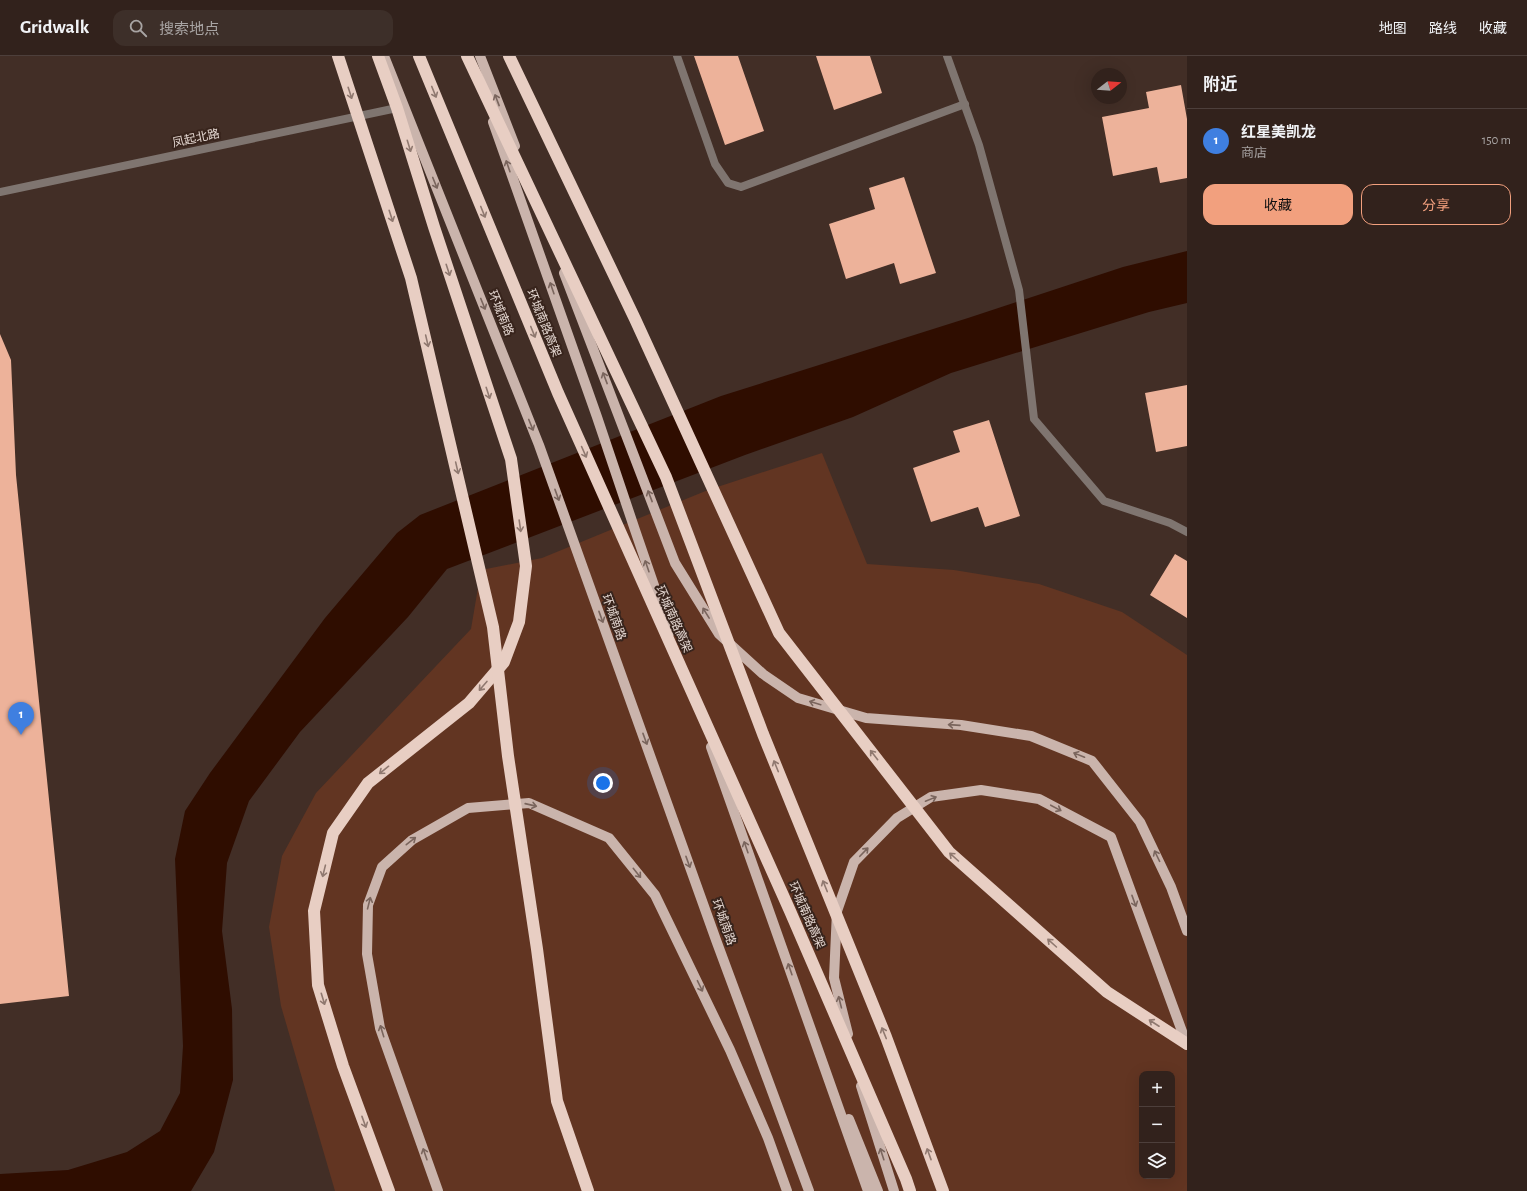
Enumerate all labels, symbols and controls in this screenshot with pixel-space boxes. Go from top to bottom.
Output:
search box [113,10,393,46]
icon: search [127,17,149,39]
text: Gridwalk [20,18,89,37]
text: 搜索地点 [159,22,219,37]
text: 地图 [1379,22,1407,36]
text: 路线 [1429,22,1457,36]
text: 收藏 [1479,22,1507,36]
north arrow [1091,68,1127,104]
text: 附近 [1203,76,1237,93]
one-way arrow [347,86,354,99]
one-way arrow [430,86,438,98]
one-way arrow [493,95,501,107]
text: 红星美凯龙 [1241,125,1316,140]
street label: 凤起北路 [171,126,221,149]
text: 1 [1214,134,1218,147]
text: 150 m [1482,134,1511,147]
one-way arrow [406,139,413,152]
text: 商店 [1241,147,1267,160]
one-way arrow [504,160,512,172]
one-way arrow [431,177,439,189]
button: 收藏 [1203,184,1353,225]
button: 分享 [1361,184,1511,225]
one-way arrow [480,206,488,218]
one-way arrow [388,210,395,223]
one-way arrow [445,263,452,276]
one-way arrow [547,283,555,295]
street label: 环城南路高架 [525,287,564,359]
street label: 环城南路 [486,288,516,338]
one-way arrow [480,298,487,310]
one-way arrow [530,326,537,338]
one-way arrow [423,334,431,347]
one-way arrow [600,373,608,385]
one-way arrow [485,387,492,400]
one-way arrow [528,418,535,430]
one-way arrow [581,445,588,457]
one-way arrow [453,461,461,474]
one-way arrow [553,488,561,500]
one-way arrow [646,491,654,503]
one-way arrow [516,519,524,532]
one-way arrow [643,559,650,572]
street label: 环城南路高架 [654,583,695,654]
street label: 环城南路 [600,592,629,642]
one-way arrow [702,607,710,619]
one-way arrow [597,611,605,623]
one-way arrow [479,681,488,692]
one-way arrow [809,699,822,706]
pin: 1 [8,702,34,735]
one-way arrow [948,721,961,728]
one-way arrow [641,733,649,745]
one-way arrow [869,750,878,761]
one-way arrow [1074,751,1086,759]
one-way arrow [771,760,779,772]
one-way arrow [379,766,390,775]
your location [593,773,613,793]
one-way arrow [924,795,936,803]
one-way arrow [524,802,537,809]
one-way arrow [1050,805,1062,813]
one-way arrow [405,837,416,846]
one-way arrow [742,841,750,853]
one-way arrow [859,847,869,857]
one-way arrow [1153,851,1160,863]
one-way arrow [950,853,960,862]
one-way arrow [685,855,693,867]
one-way arrow [320,864,327,877]
one-way arrow [633,868,642,878]
street label: 环城南路高架 [787,879,828,950]
one-way arrow [820,881,828,893]
one-way arrow [1131,895,1139,907]
one-way arrow [366,897,373,910]
street label: 环城南路 [710,897,739,947]
one-way arrow [1046,939,1057,948]
one-way arrow [786,963,793,976]
one-way arrow [697,980,704,992]
one-way arrow [320,992,327,1005]
one-way arrow [835,996,843,1009]
one-way arrow [1148,1018,1160,1026]
one-way arrow [378,1025,385,1038]
one-way arrow [880,1027,887,1039]
map controls [1139,1071,1175,1179]
button: + [1139,1071,1175,1107]
button: − [1139,1107,1175,1143]
one-way arrow [360,1116,368,1128]
button: layers [1139,1143,1175,1179]
one-way arrow [878,1148,886,1160]
one-way arrow [420,1149,428,1161]
one-way arrow [925,1149,933,1161]

